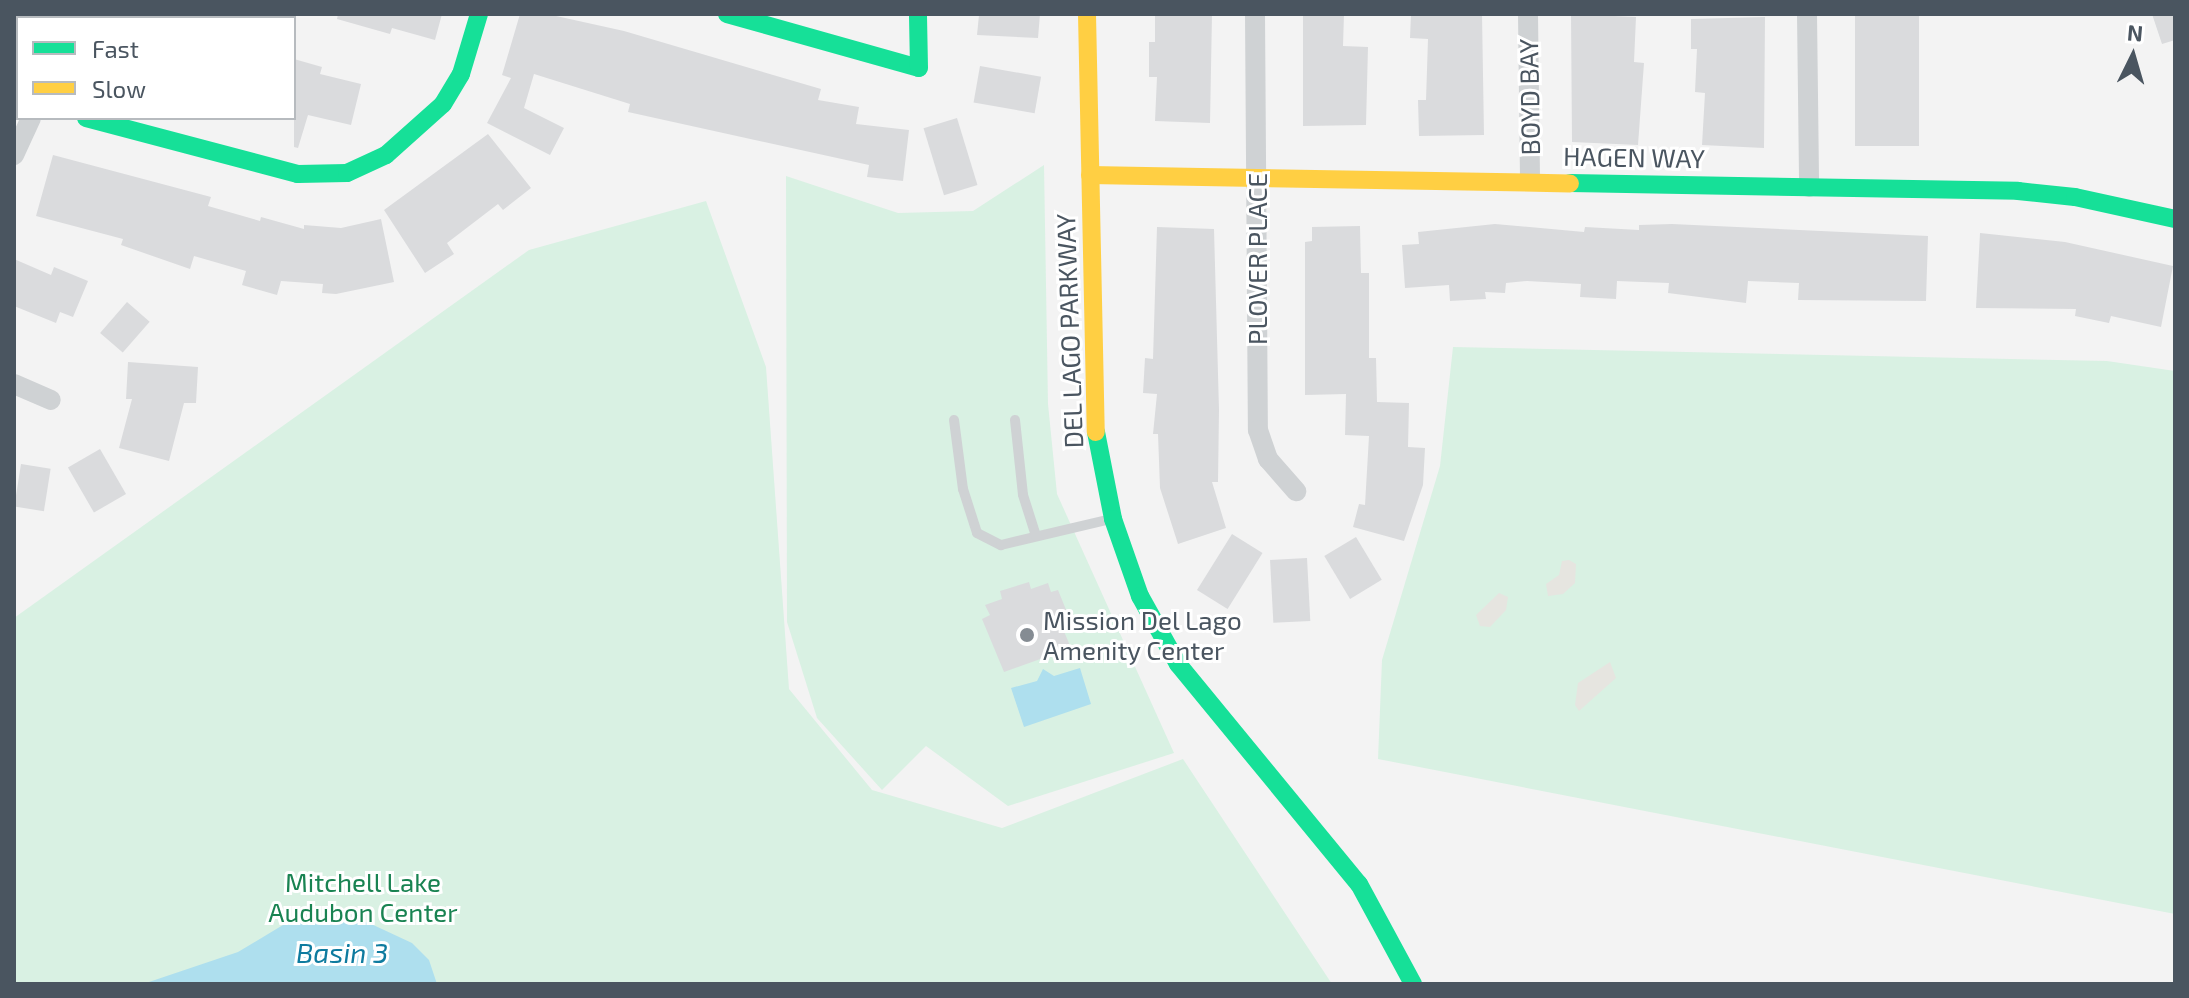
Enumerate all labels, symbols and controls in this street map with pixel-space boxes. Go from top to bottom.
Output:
legend [16,16,296,120]
north arrow [2093,16,2173,96]
text: N [2126,18,2144,46]
text: Fast [92,34,139,63]
street label: BOYD BAY [1512,38,1546,156]
text: Slow [92,74,146,103]
street label: HAGEN WAY [1563,140,1705,174]
street label: PLOVER PLACE [1241,173,1273,345]
street label: DEL LAGO PARKWAY [1049,213,1089,449]
place label: Mission Del Lago Amenity Center [1043,604,1242,666]
marker: Mission Del Lago Amenity Center [1018,626,1036,644]
park label: Mitchell Lake Audubon Center [268,866,458,928]
water label: Basin 3 [296,935,388,969]

